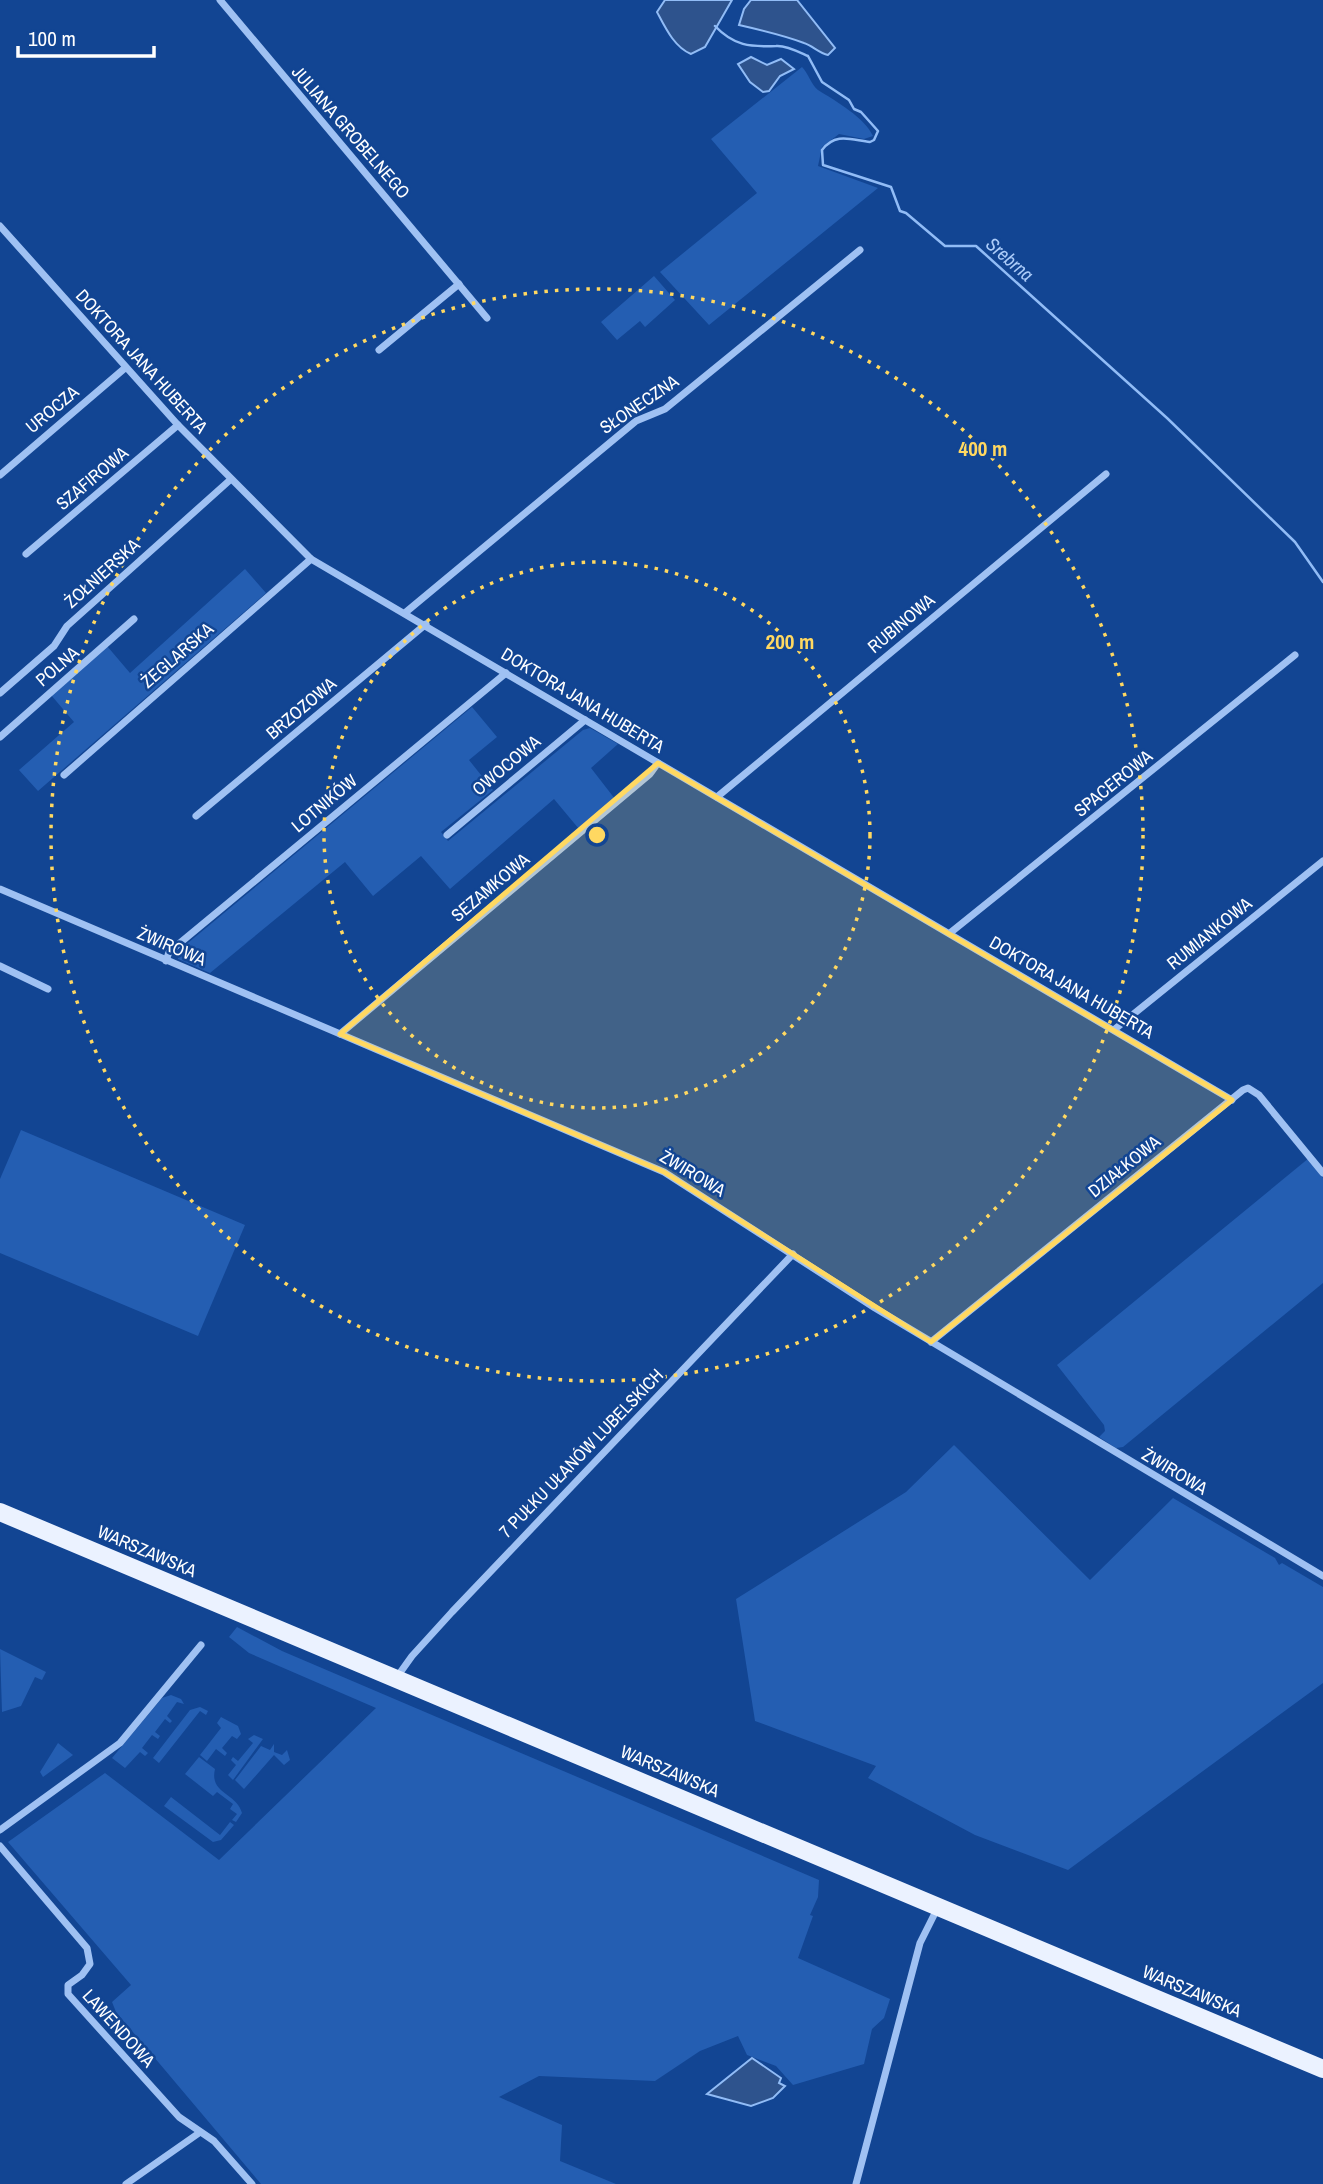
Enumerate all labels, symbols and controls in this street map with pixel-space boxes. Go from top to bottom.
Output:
scale bar [18,14,154,58]
text: 100 m [28,24,76,53]
street label: JULIANA GROBELNEGO [286,60,416,204]
water label: Srebrna [981,231,1040,287]
street label: DOKTORA JANA HUBERTA [70,283,214,439]
street label: SŁONECZNA [595,368,684,440]
street label: UROCZA [20,379,84,439]
text: 400 m [959,434,1007,463]
street label: SZAFIROWA [51,440,134,516]
street label: ŻOŁNIERSKA [59,532,145,614]
street label: RUBINOWA [862,587,940,658]
street label: ŻEGLARSKA [135,616,219,694]
text: 200 m [766,627,814,656]
street label: POLNA [30,640,84,692]
street label: DOKTORA JANA HUBERTA [497,641,669,759]
street label: BRZOZOWA [261,671,342,745]
street label: OWOCOWA [466,729,546,801]
street label: SPACEROWA [1068,744,1158,822]
street label: LOTNIKÓW [286,768,362,838]
centre of rings [585,823,609,847]
street label: SEZAMKOWA [445,847,535,927]
street label: RUMIANKOWA [1161,891,1257,975]
street label: ŻWIROWA [134,920,210,972]
street label: DOKTORA JANA HUBERTA [985,930,1159,1044]
street label: DZIAŁKOWA [1083,1129,1166,1203]
street label: ŻWIROWA [656,1144,731,1202]
street label: 7 PUŁKU UŁANÓW LUBELSKICH [493,1363,669,1543]
street label: ŻWIROWA [1138,1442,1213,1500]
street label: WARSZAWSKA [94,1519,201,1583]
street label: WARSZAWSKA [617,1739,724,1803]
street label: WARSZAWSKA [1139,1959,1246,2023]
street label: LAWENDOWA [77,1983,161,2073]

